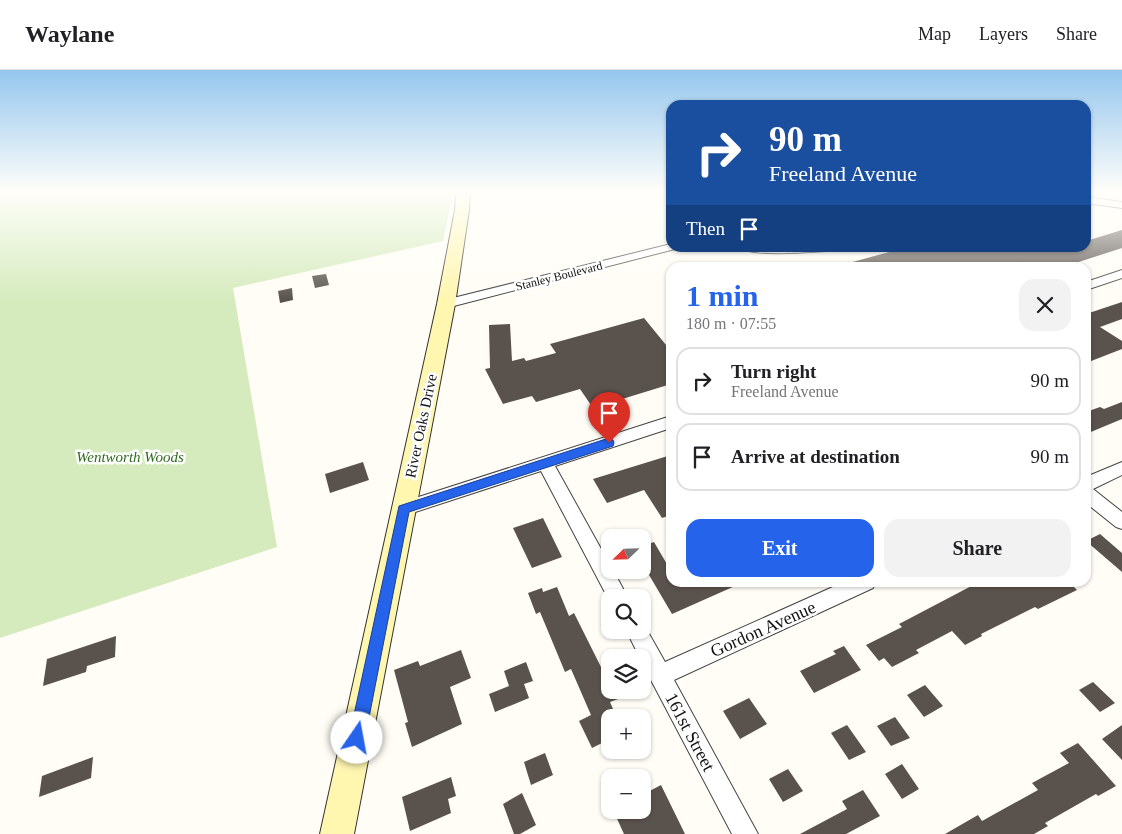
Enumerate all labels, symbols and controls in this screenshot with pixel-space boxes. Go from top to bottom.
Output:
text: Waylane [25,21,114,47]
text: Map [918,24,951,44]
text: Layers [979,24,1028,44]
text: Share [1056,24,1097,44]
icon: right [686,120,751,185]
text: 90 m [769,120,842,159]
text: Freeland Avenue [769,161,917,186]
icon: arrive [735,215,763,243]
text: Then [686,218,725,239]
street label: Stanley Boulevard [514,258,604,294]
text: 1 min [686,279,759,312]
button: close [1019,279,1071,331]
text: 180 m · 07:55 [686,315,776,332]
text: Turn right [731,361,816,382]
icon: right [688,367,716,395]
text: 90 m [1030,370,1069,391]
street label: River Oaks Drive [402,372,440,479]
text: Freeland Avenue [731,383,839,400]
pin [588,392,630,443]
icon: arrive [595,399,623,427]
icon: arrive [688,443,716,471]
text: Arrive at destination [731,446,900,467]
text: 90 m [1030,446,1069,467]
park label: Wentworth Woods [76,449,184,465]
button: Exit [686,519,874,577]
button: Share [884,519,1071,577]
north arrow [601,529,651,579]
map controls [601,529,651,819]
button: search [601,589,651,639]
street label: Gordon Avenue [707,597,819,661]
button: layers [601,649,651,699]
street label: 161st Street [661,690,719,774]
button: + [601,709,651,759]
position arrow [330,711,382,763]
button: − [601,769,651,819]

